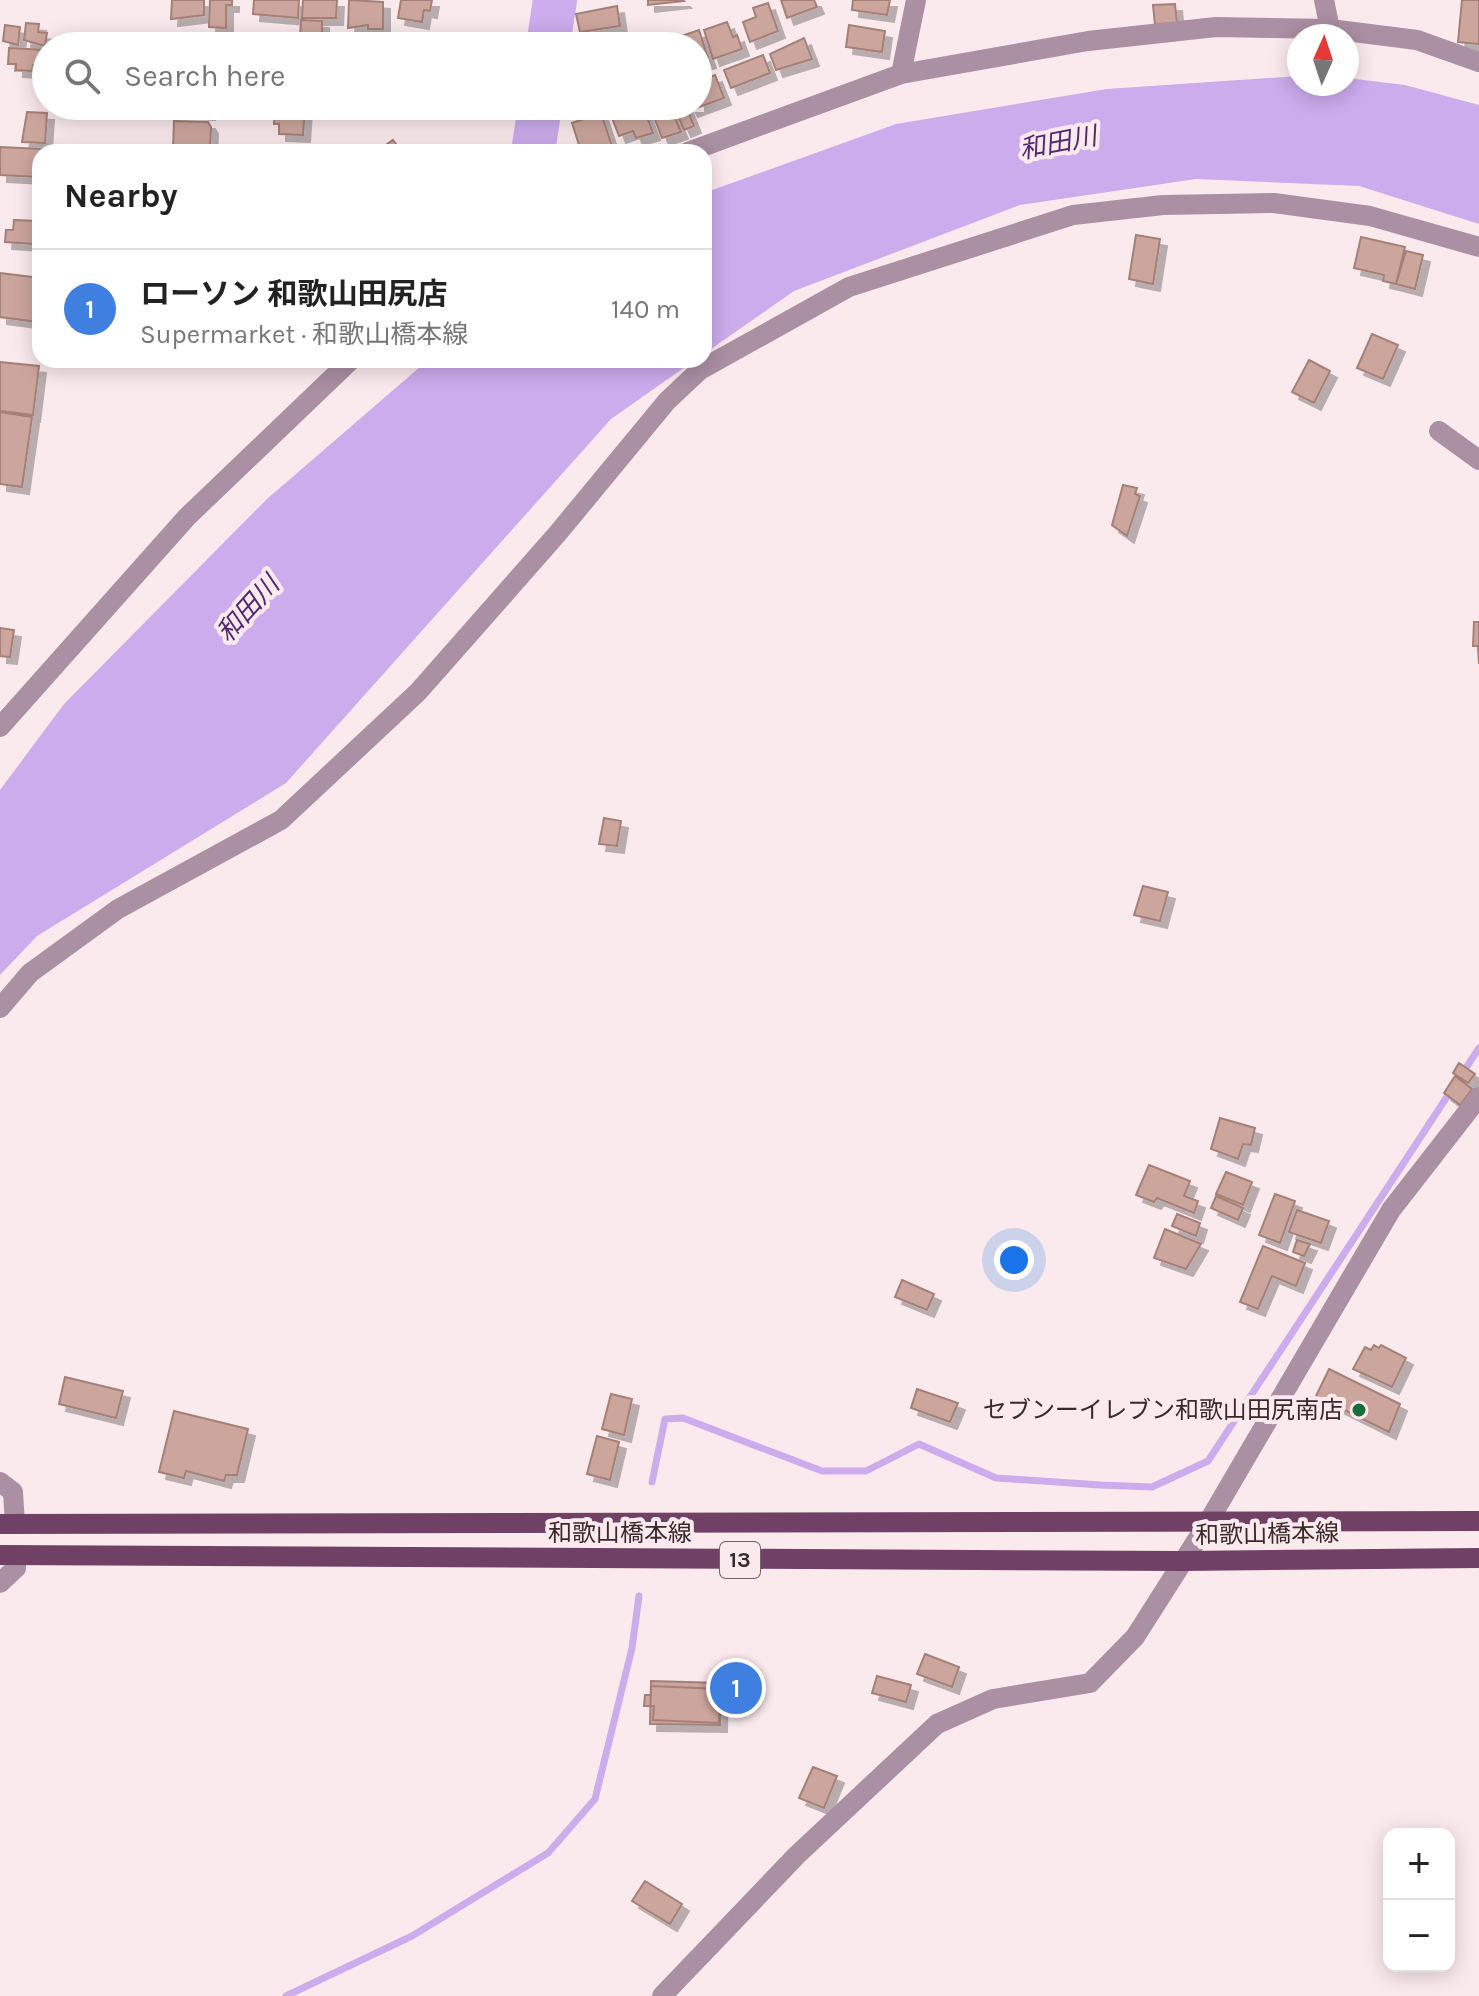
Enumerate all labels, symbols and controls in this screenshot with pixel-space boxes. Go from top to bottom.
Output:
north arrow [1287,24,1359,96]
search box [32,32,712,120]
icon: search [60,54,104,98]
text: Search here [124,58,285,94]
water label: 和田川 [1017,120,1102,166]
text: Nearby [64,176,178,216]
text: ローソン 和歌山田尻店 [140,276,448,312]
text: 1 [85,294,95,325]
text: 140 m [611,294,680,325]
text: Supermarket · 和歌山橋本線 [140,319,468,350]
water label: 和田川 [210,567,288,648]
your location [994,1240,1034,1280]
place label: セブンーイレブン和歌山田尻南店 [983,1396,1343,1424]
marker: セブンーイレブン和歌山田尻南店 [1350,1401,1368,1419]
street label: 和歌山橋本線 [548,1519,692,1547]
street label: 和歌山橋本線 [1195,1519,1339,1549]
road number: 13 [720,1542,760,1578]
pin: 1 [710,1658,762,1718]
map controls [1383,1828,1455,1972]
button: + [1383,1828,1455,1900]
button: − [1383,1900,1455,1972]

